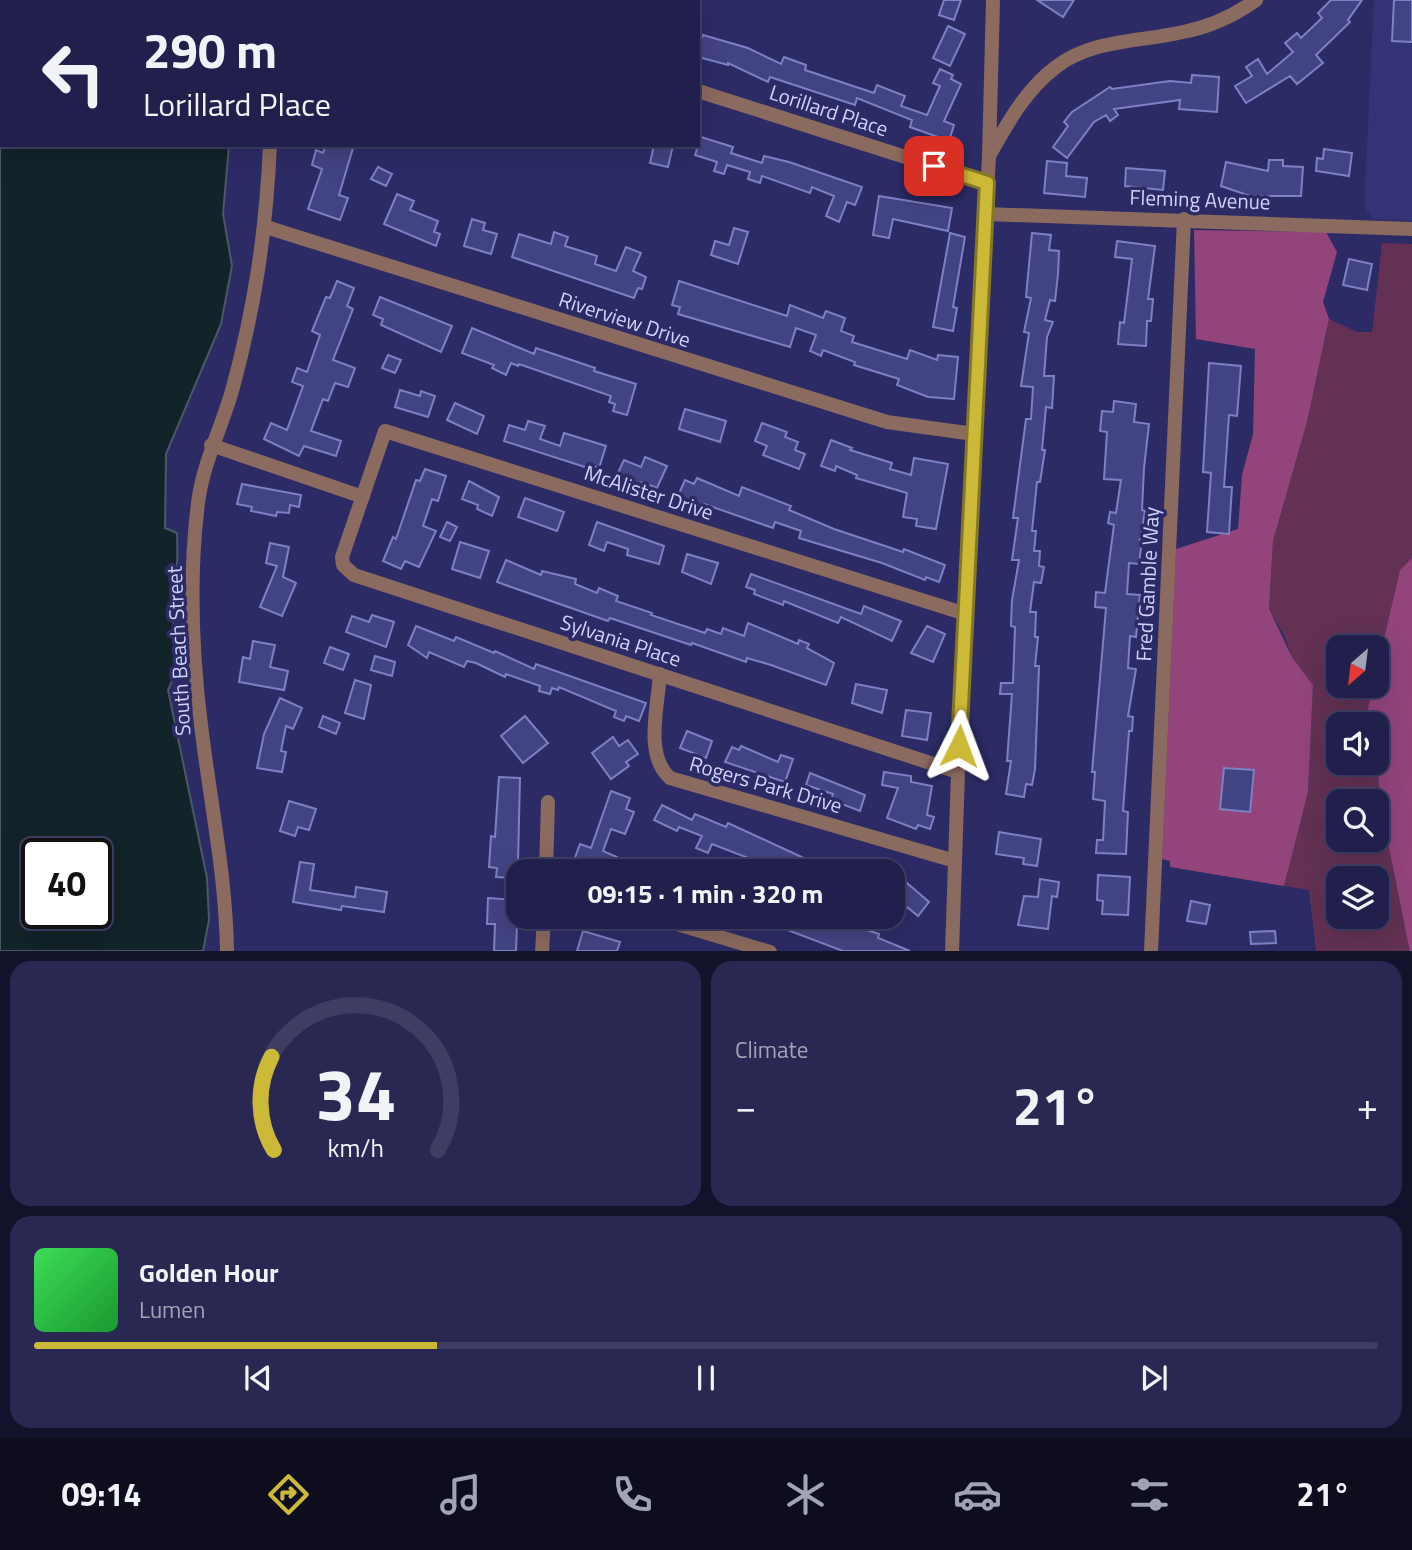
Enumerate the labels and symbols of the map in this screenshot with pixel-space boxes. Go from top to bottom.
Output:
street label: Lorillard Place [765,76,893,144]
pin [904,136,964,196]
street label: Fleming Avenue [1129,181,1271,217]
street label: Riverview Drive [555,283,695,355]
street label: McAlister Drive [580,456,718,528]
street label: Fred Gamble Way [1127,506,1167,662]
street label: South Beach Street [158,565,198,737]
street label: Sylvania Place [557,605,685,675]
north arrow [1326,635,1390,698]
position arrow [922,709,996,783]
street label: Rogers Park Drive [686,747,846,821]
speed limit sign: 40 [21,838,112,929]

